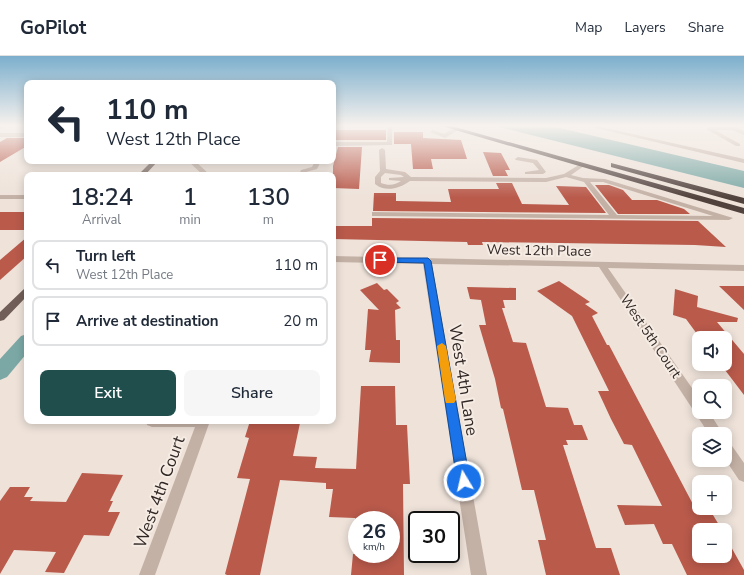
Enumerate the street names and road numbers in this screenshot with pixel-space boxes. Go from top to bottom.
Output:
street label: West 12th Place [486,240,591,261]
street label: West 5th Court [616,291,686,382]
street label: West 4th Lane [443,323,484,437]
street label: West 4th Court [129,432,191,551]

